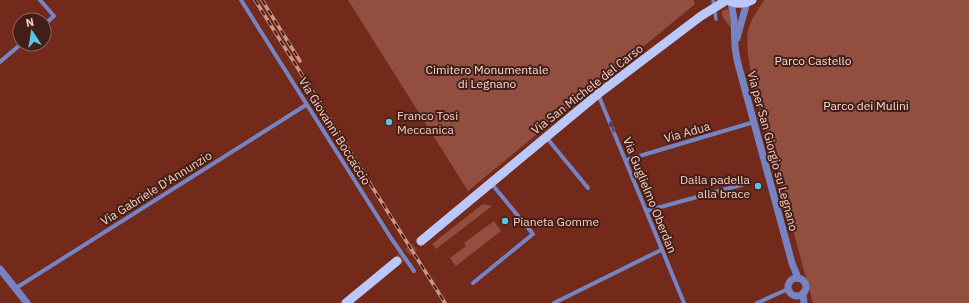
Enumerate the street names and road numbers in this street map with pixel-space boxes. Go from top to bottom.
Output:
street label: Via San Michele del Carso [528,40,646,137]
street label: Via per San Giorgio su Legnano [744,69,802,233]
street label: Via Giovanni Boccaccio [296,74,374,188]
street label: Via Adua [662,118,712,146]
street label: Via Guglielmo Oberdan [620,135,680,255]
street label: Via Gabriele D'Annunzio [98,147,215,228]

